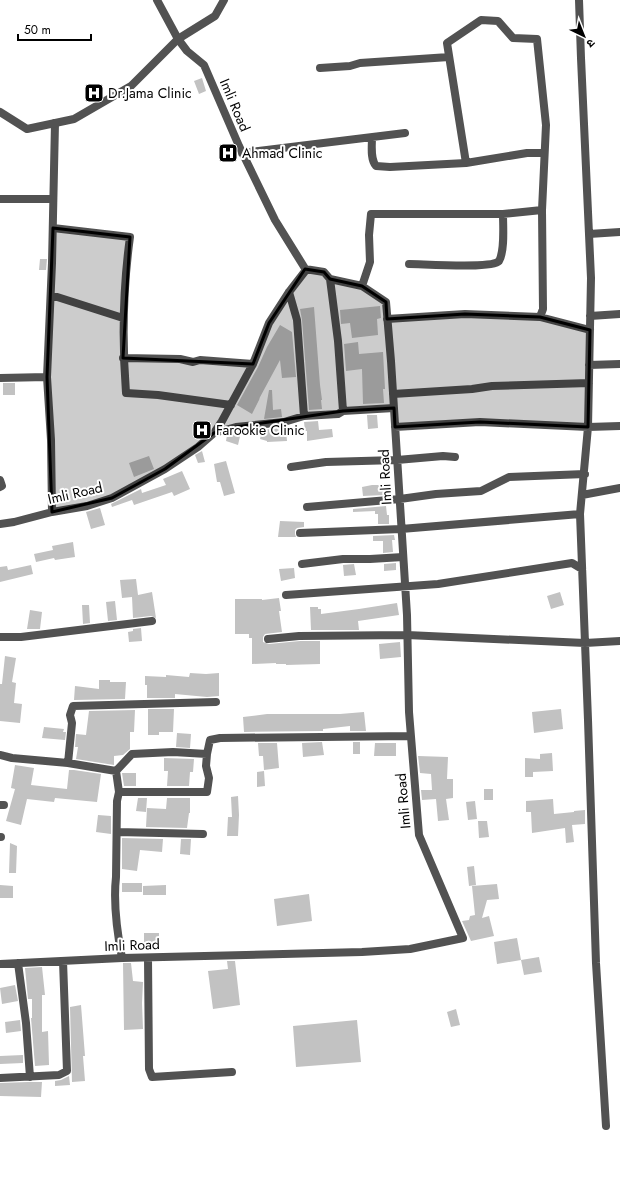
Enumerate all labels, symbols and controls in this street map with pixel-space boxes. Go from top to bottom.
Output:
scale bar [18,16,91,42]
north arrow [564,16,604,56]
text: 50 m [24,21,51,39]
text: उ [583,35,599,52]
street label: Imli Road [215,75,255,135]
hospital icon: Dr.Jama Clinic [83,82,105,104]
place label: Dr.Jama Clinic [108,83,192,103]
hospital icon: Ahmad Clinic [217,142,239,164]
place label: Ahmad Clinic [242,143,323,163]
hospital icon: Farookie Clinic [191,419,213,441]
place label: Farookie Clinic [216,420,305,440]
street label: Imli Road [374,449,396,505]
street label: Imli Road [46,477,104,509]
street label: Imli Road [391,772,415,830]
street label: Imli Road [104,934,160,956]

